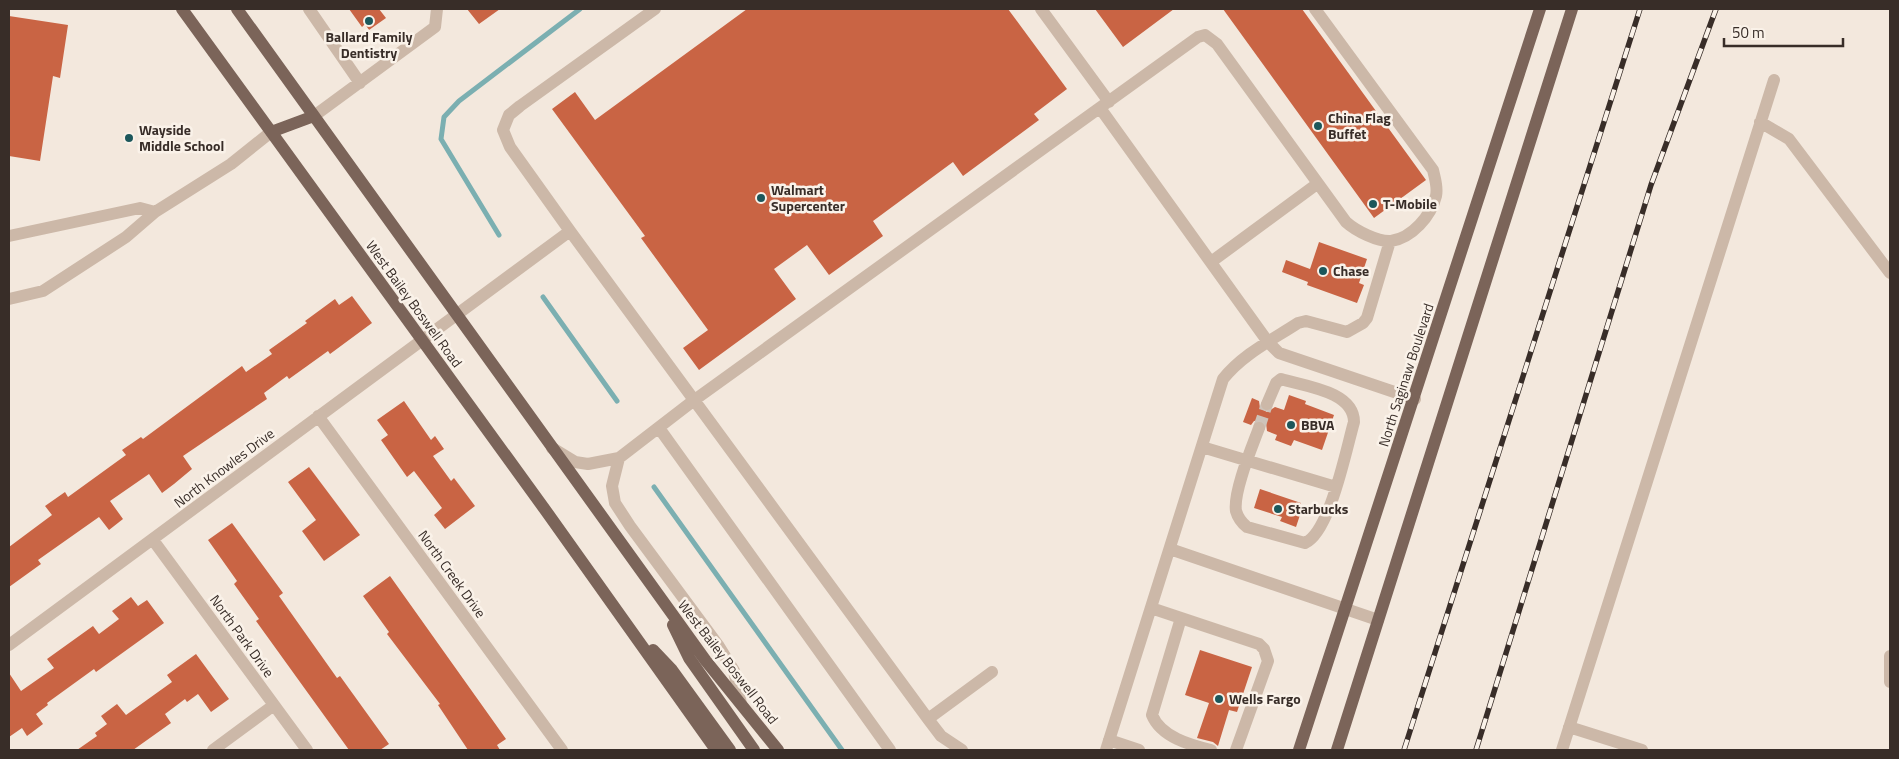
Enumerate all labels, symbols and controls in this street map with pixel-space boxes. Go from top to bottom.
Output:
marker: Ballard Family Dentistry [363,15,375,27]
scale bar [1724,15,1843,47]
text: 50 m [1732,21,1765,44]
place label: Ballard Family Dentistry [326,26,412,63]
place label: China Flag Buffet [1328,107,1391,144]
place label: Wayside Middle School [139,119,224,156]
marker: China Flag Buffet [1312,120,1324,132]
marker: Wayside Middle School [123,132,135,144]
place label: Walmart Supercenter [771,179,845,216]
marker: Walmart Supercenter [755,192,767,204]
place label: T-Mobile [1383,193,1437,214]
marker: T-Mobile [1367,198,1379,210]
street label: West Bailey Boswell Road [361,236,468,372]
place label: Chase [1333,260,1369,281]
marker: Chase [1317,265,1329,277]
street label: North Saginaw Boulevard [1372,300,1439,449]
place label: BBVA [1301,414,1335,435]
marker: BBVA [1285,419,1297,431]
street label: North Knowles Drive [169,423,278,512]
place label: Starbucks [1288,498,1349,519]
marker: Starbucks [1272,503,1284,515]
street label: North Creek Drive [413,525,491,622]
street label: North Park Drive [205,590,280,681]
street label: West Bailey Boswell Road [673,595,784,728]
place label: Wells Fargo [1229,688,1301,709]
marker: Wells Fargo [1213,693,1225,705]

